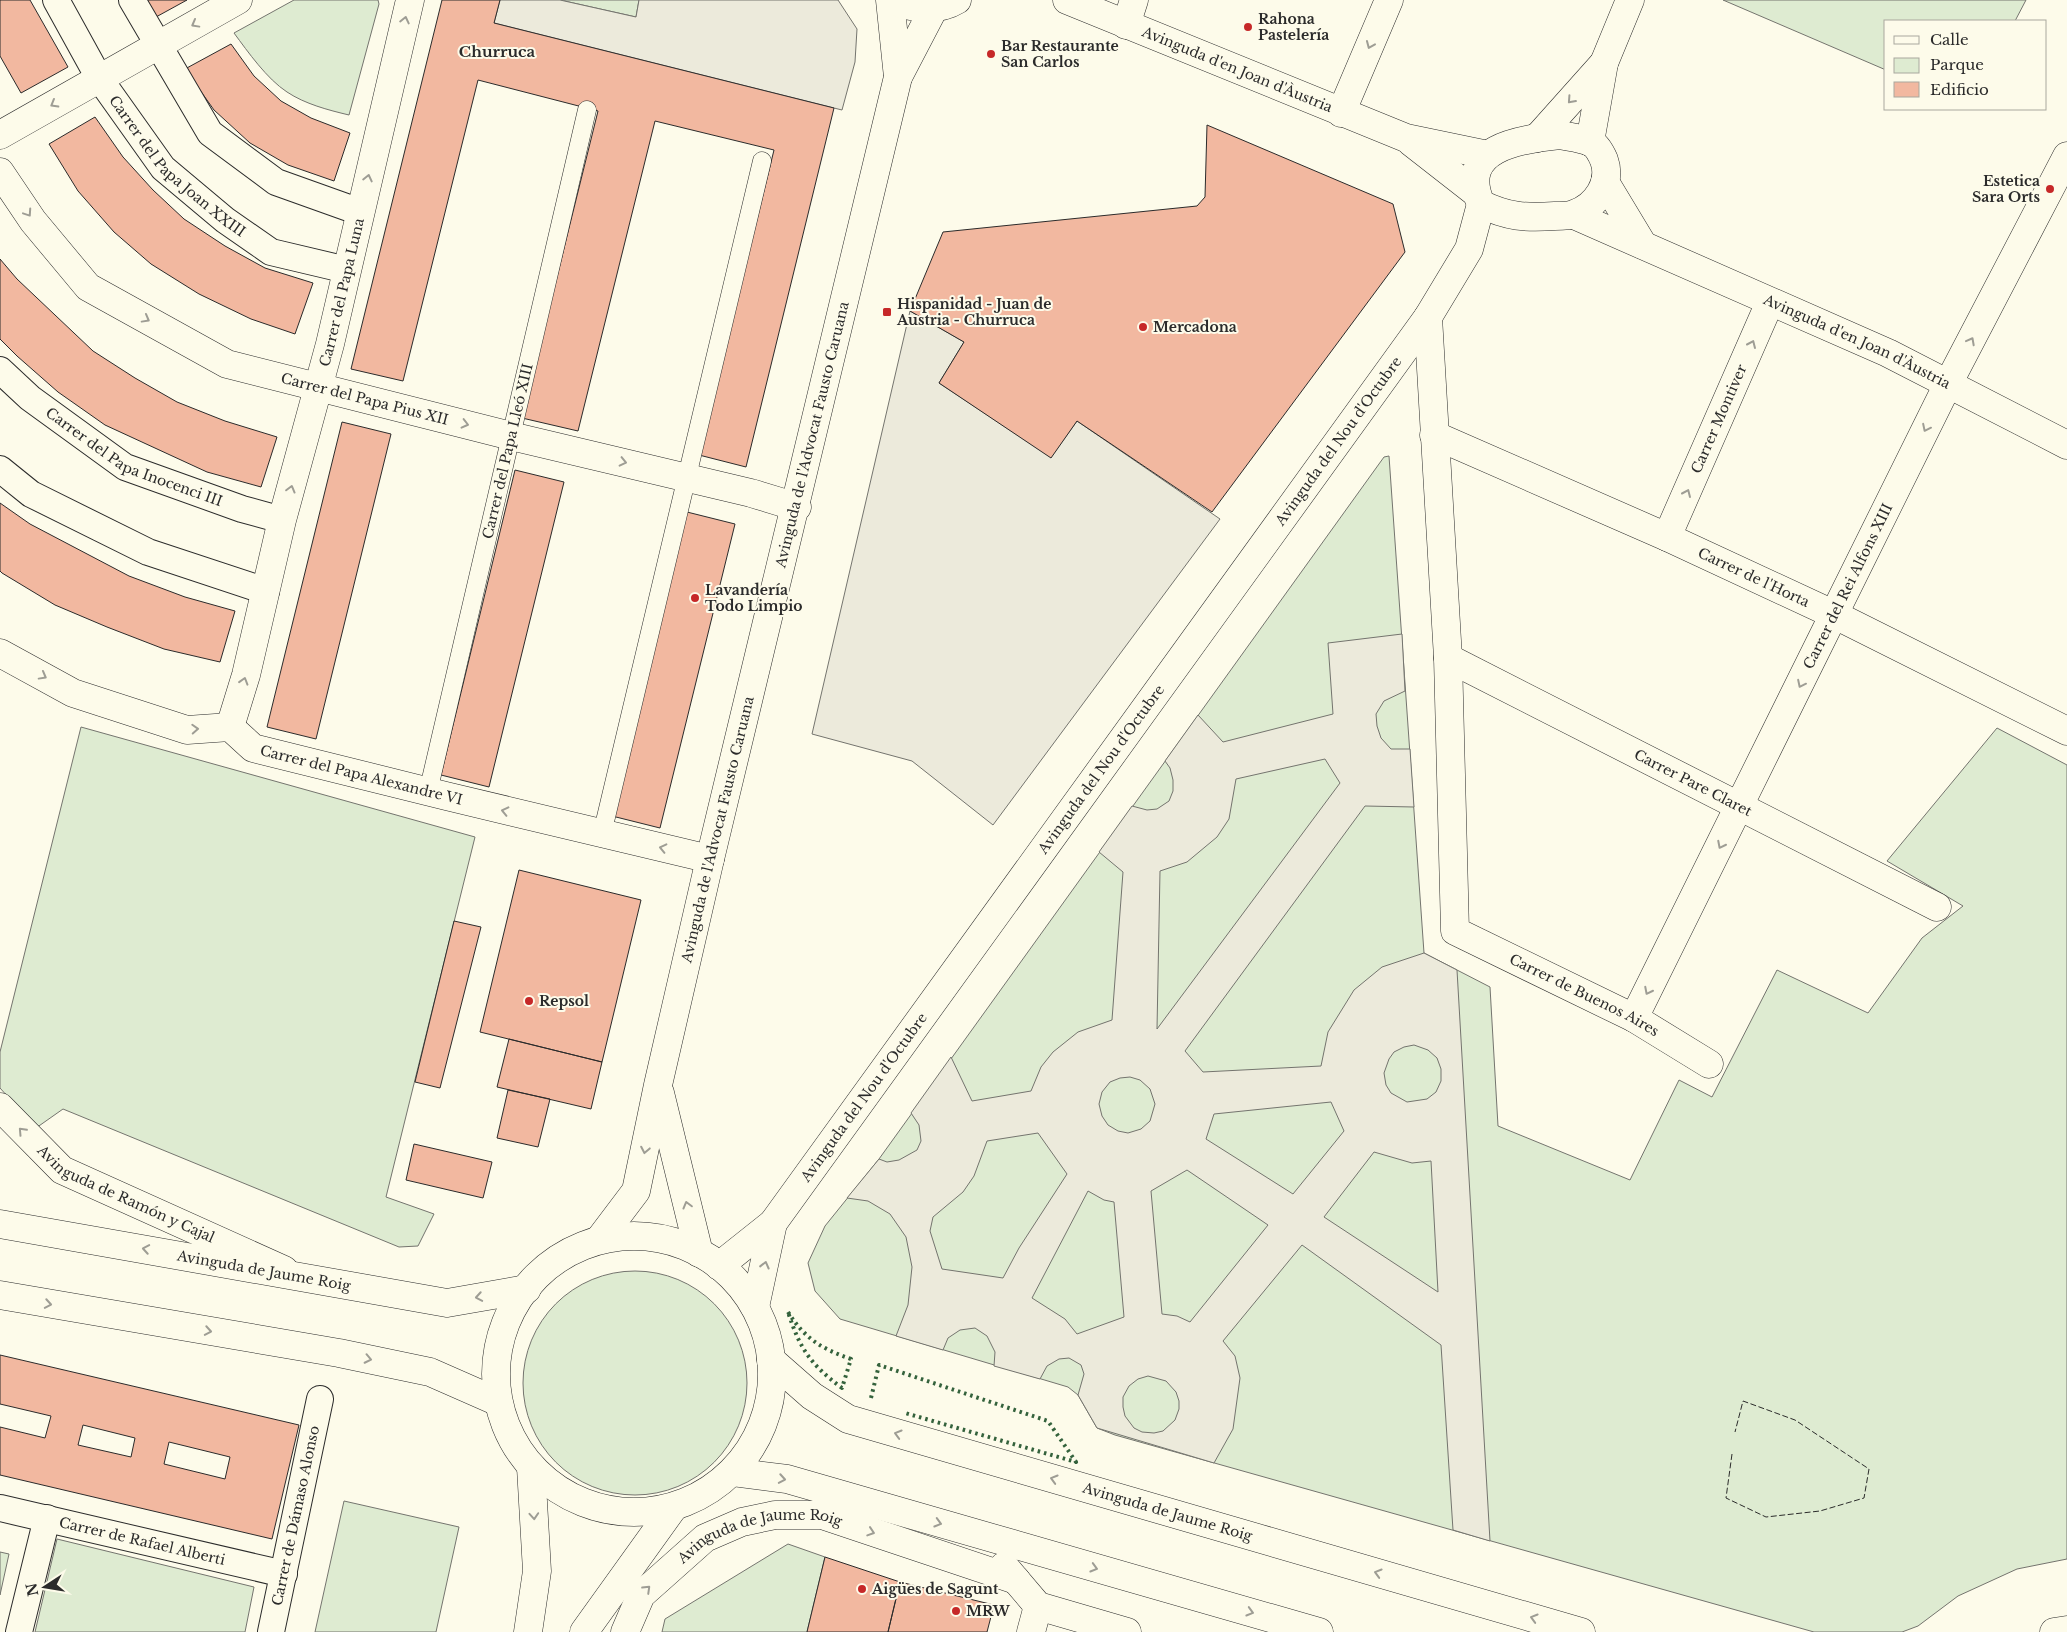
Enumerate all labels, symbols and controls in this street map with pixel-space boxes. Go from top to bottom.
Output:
place label: Rahona Pastelería [1258,10,1329,44]
one-way arrow [399,16,410,25]
one-way arrow [192,18,201,28]
legend [1884,20,2047,110]
marker: Rahona Pastelería [1242,21,1254,33]
street label: Avinguda d'en Joan d'Àustria [1139,22,1335,116]
text: Calle [1930,30,1969,49]
place label: Bar Restaurante San Carlos [1001,37,1119,71]
one-way arrow [1365,40,1376,49]
district label: Churruca [459,42,536,61]
marker: Bar Restaurante San Carlos [985,48,997,60]
text: Parque [1930,55,1984,74]
text: Edificio [1930,80,1989,99]
street label: Carrer del Papa Joan XXIII [105,92,249,241]
one-way arrow [1568,94,1577,103]
one-way arrow [50,98,59,108]
place label: Estetica Sara Orts [1972,172,2040,206]
one-way arrow [362,174,373,183]
marker: Estetica Sara Orts [2044,183,2056,195]
one-way arrow [22,207,31,216]
street label: Carrer del Papa Luna [315,216,368,369]
street label: Avinguda d'en Joan d'Àustria [1760,290,1954,393]
place label: Hispanidad - Juan de Austria - Churruca [896,295,1051,329]
street label: Avinguda de l'Advocat Fausto Caruana [771,300,853,571]
marker: Hispanidad - Juan de Austria - Churruca [881,306,893,318]
one-way arrow [141,313,150,323]
place label: Mercadona [1153,318,1237,336]
marker: Mercadona [1137,321,1149,333]
one-way arrow [1965,338,1975,347]
one-way arrow [1745,340,1756,349]
street label: Avinguda del Nou d'Octubre [1271,353,1405,530]
street label: Carrer del Papa Lleó XIII [478,361,537,541]
street label: Carrer Montiver [1687,361,1751,476]
street label: Carrer del Papa Pius XII [279,369,451,429]
street label: Carrer del Papa Inocenci III [42,403,225,510]
one-way arrow [460,418,469,429]
one-way arrow [1922,423,1932,432]
one-way arrow [618,456,627,467]
one-way arrow [285,485,295,493]
one-way arrow [1680,489,1691,498]
street label: Carrer del Rei Alfons XIII [1799,500,1897,672]
street label: Carrer de l'Horta [1695,544,1813,611]
place label: Lavandería Todo Limpio [705,581,803,615]
marker: Lavandería Todo Limpio [689,592,701,604]
one-way arrow [37,670,46,680]
one-way arrow [239,677,249,685]
one-way arrow [1797,679,1807,688]
street label: Avinguda del Nou d'Octubre [1033,681,1168,858]
street label: Avinguda de l'Advocat Fausto Caruana [677,694,758,965]
one-way arrow [191,724,199,735]
street label: Carrer del Papa Alexandre VI [258,741,465,809]
street label: Carrer Pare Claret [1631,745,1756,821]
one-way arrow [500,806,509,817]
one-way arrow [1717,840,1727,849]
one-way arrow [659,843,668,854]
street label: Carrer de Buenos Aires [1507,950,1663,1040]
one-way arrow [1644,985,1654,994]
place label: Repsol [539,992,589,1010]
marker: Repsol [523,995,535,1007]
street label: Avinguda del Nou d'Octubre [796,1009,931,1186]
one-way arrow [19,1127,28,1136]
street label: Avinguda de Ramón y Cajal [33,1141,218,1247]
one-way arrow [640,1145,650,1154]
one-way arrow [682,1202,692,1210]
one-way arrow [142,1244,151,1254]
street label: Avinguda de Jaume Roig [175,1246,353,1295]
one-way arrow [759,1260,770,1269]
one-way arrow [474,1292,483,1302]
one-way arrow [44,1298,52,1308]
one-way arrow [204,1325,213,1335]
one-way arrow [364,1353,373,1364]
street label: Carrer de Dámaso Alonso [268,1424,323,1607]
one-way arrow [894,1429,902,1439]
one-way arrow [777,1473,786,1483]
one-way arrow [1050,1474,1058,1484]
street label: Avinguda de Jaume Roig [1080,1478,1255,1545]
street label: Avinguda de Jaume Roig [673,1506,845,1568]
one-way arrow [528,1512,539,1520]
street label: Carrer de Rafael Alberti [57,1513,227,1569]
one-way arrow [933,1518,941,1528]
one-way arrow [866,1526,874,1536]
north arrow [20,1562,70,1612]
one-way arrow [1090,1562,1098,1573]
one-way arrow [1374,1569,1382,1579]
place label: Aigües de Sagunt [871,1580,999,1598]
text: N [22,1581,42,1598]
marker: Aigües de Sagunt [856,1583,868,1595]
one-way arrow [641,1586,650,1595]
place label: MRW [966,1602,1011,1620]
marker: MRW [950,1605,962,1617]
one-way arrow [1246,1607,1254,1617]
one-way arrow [1530,1614,1538,1624]

